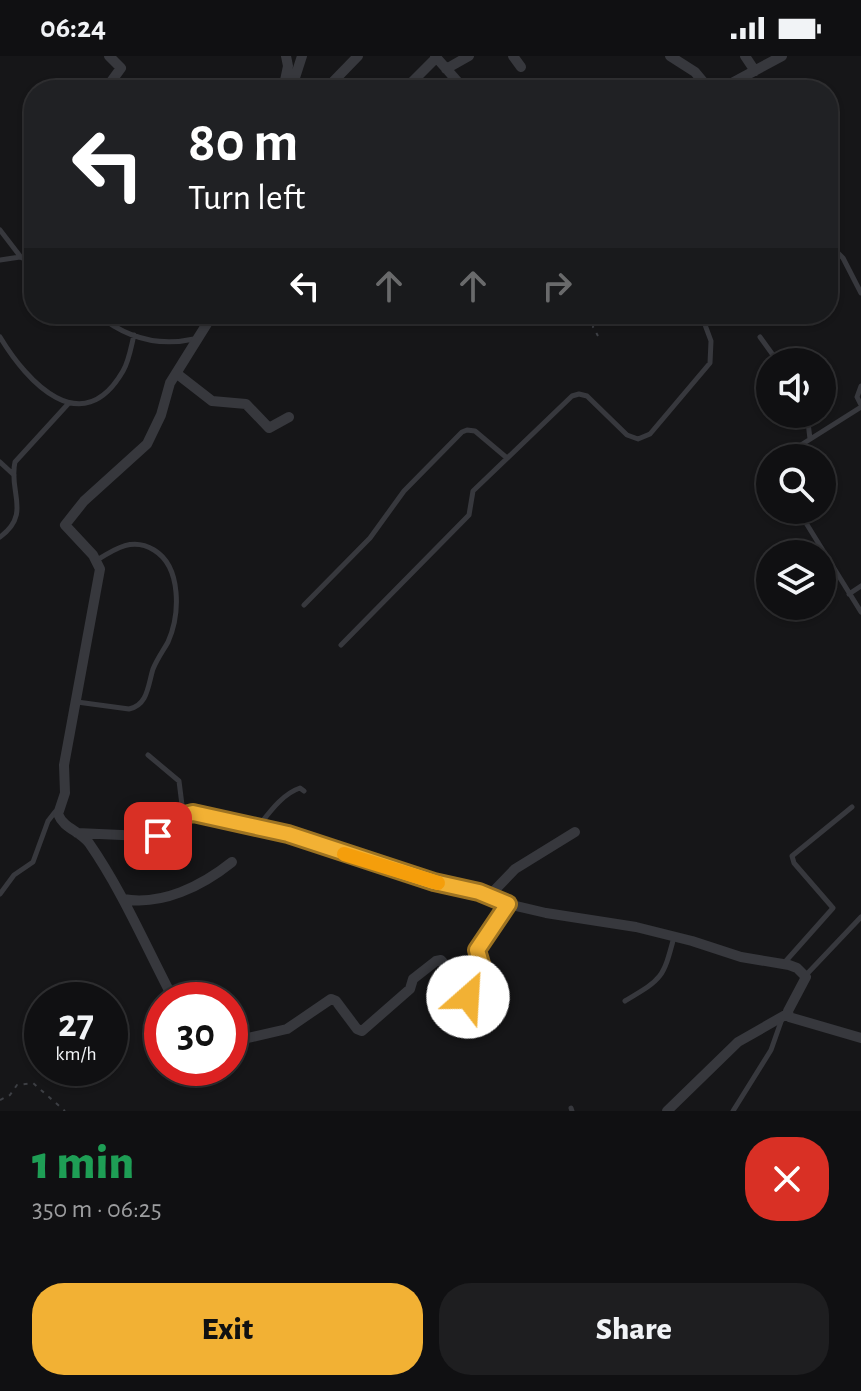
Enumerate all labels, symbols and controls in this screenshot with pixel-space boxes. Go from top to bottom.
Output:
text: 06:24 [40,13,106,43]
icon: left [56,112,160,216]
text: 80 m [188,115,298,171]
text: Turn left [188,180,305,216]
icon: left [283,264,327,308]
icon: ahead [367,264,411,308]
icon: ahead [451,264,495,308]
icon: right [535,264,579,308]
map controls [756,348,836,620]
button: sound [756,348,836,428]
button: search [756,444,836,524]
button: layers [756,540,836,620]
pin [124,802,192,870]
icon: arrive [136,814,180,858]
position arrow [426,955,510,1039]
speed limit sign: 30 [144,982,248,1086]
text: 27 [58,1004,94,1044]
text: km/h [55,1044,97,1064]
button: close [745,1137,829,1221]
text: 1 min [32,1140,134,1188]
text: 350 m · 06:25 [32,1196,162,1222]
button: Exit [32,1283,423,1375]
button: Share [439,1283,829,1375]

